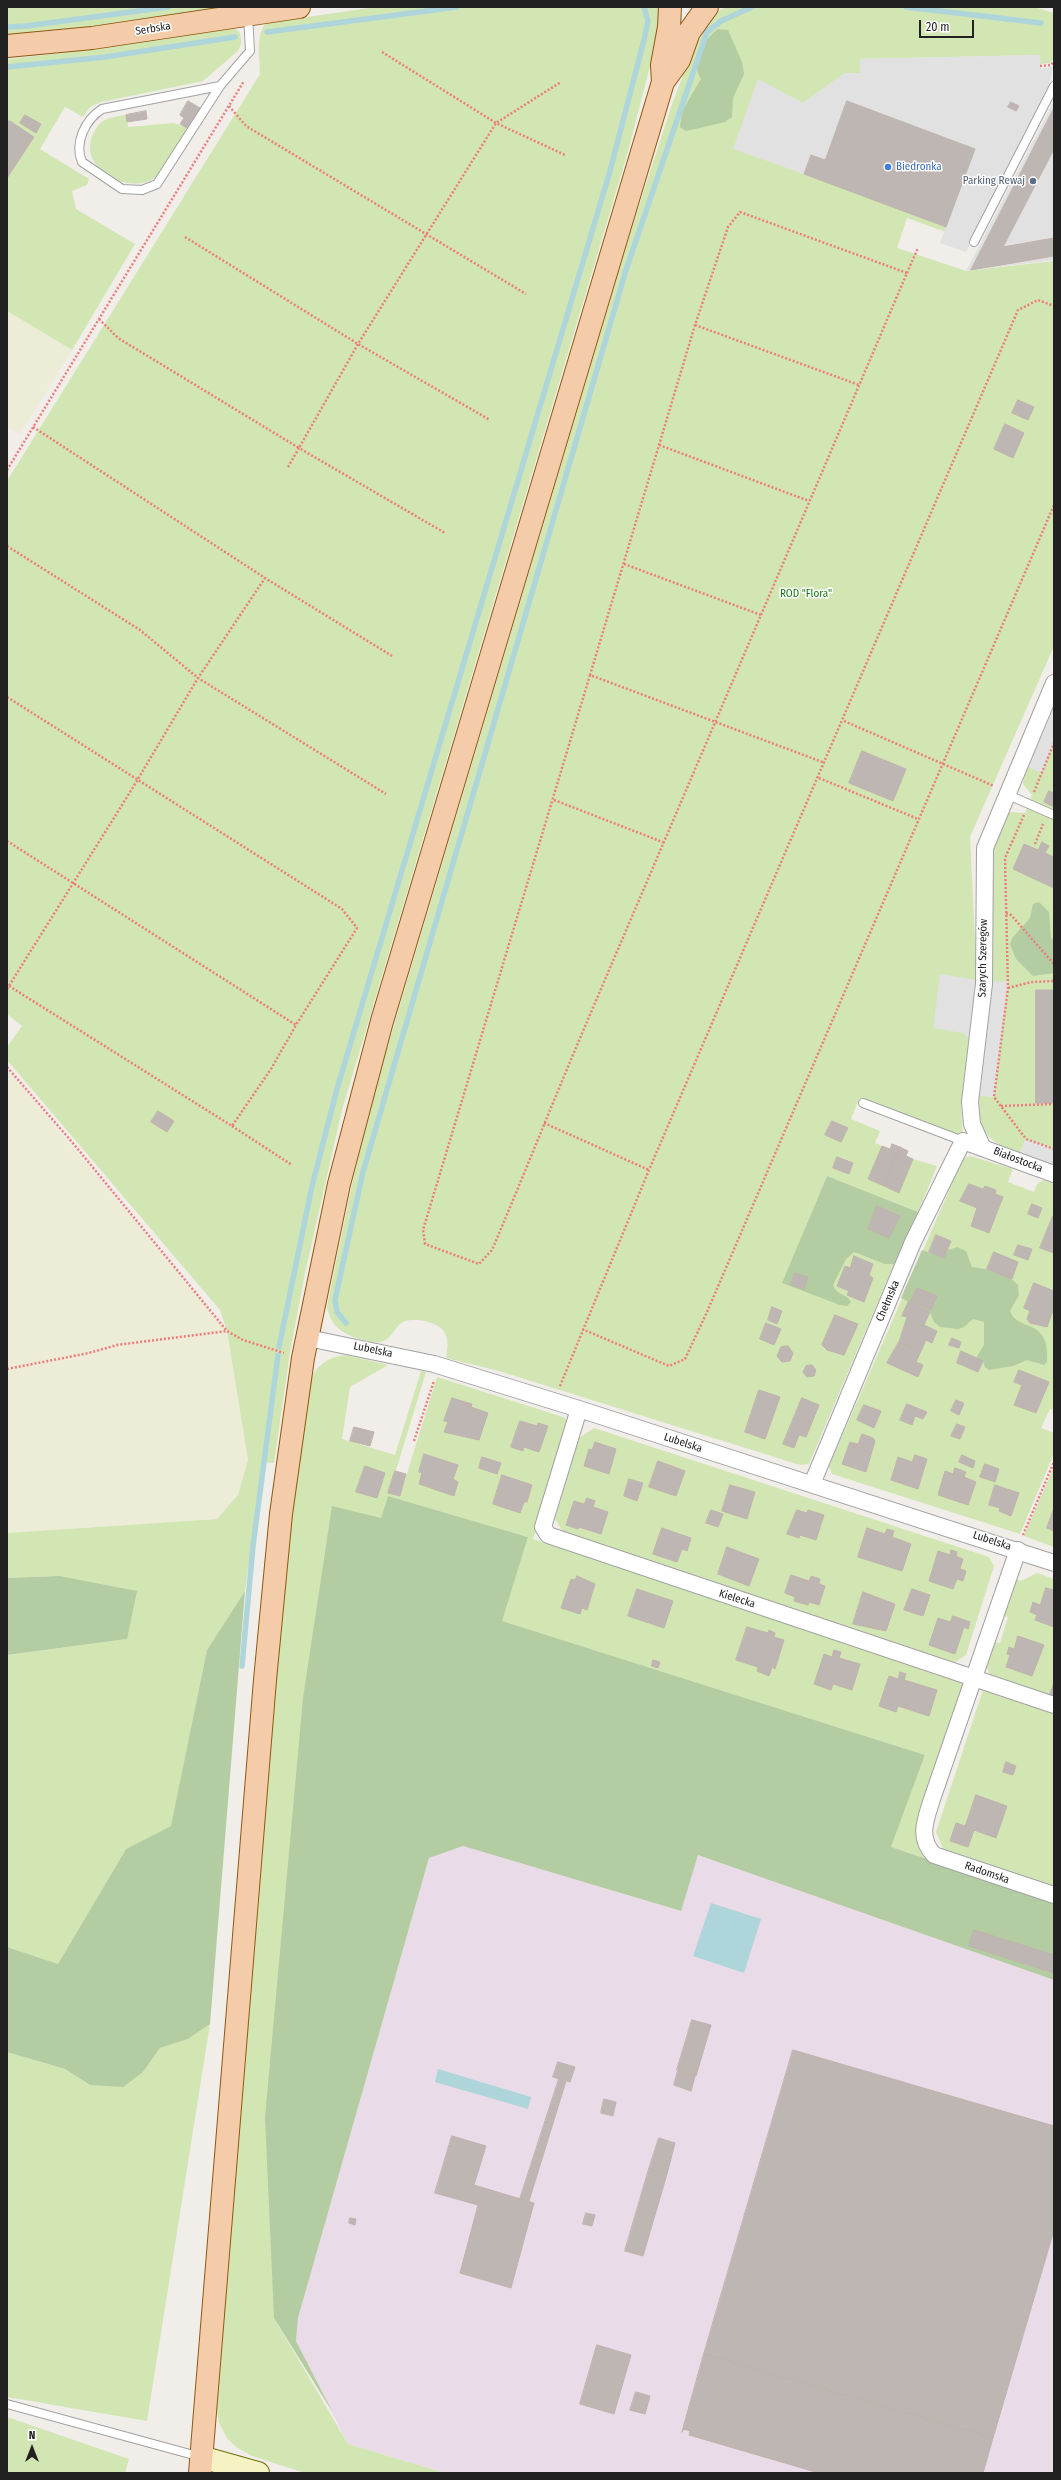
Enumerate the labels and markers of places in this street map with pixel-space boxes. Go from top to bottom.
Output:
place label: Biedronka [896,160,942,174]
marker: Biedronka [883,162,893,172]
place label: Parking Rewaj [963,174,1025,188]
marker: Parking Rewaj [1028,176,1038,186]

